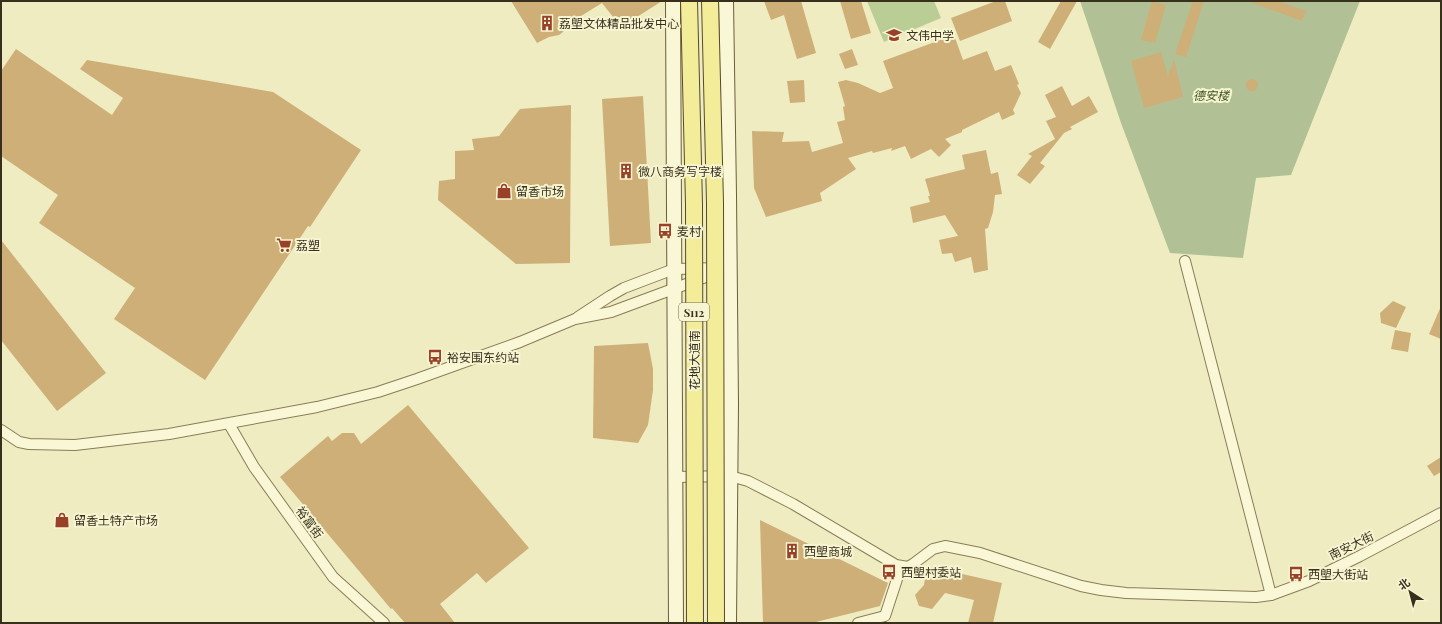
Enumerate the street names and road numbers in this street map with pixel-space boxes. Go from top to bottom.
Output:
road number: S112 [679,303,709,321]
street label: 花地大道南 [686,330,702,390]
street label: 裕富街 [293,503,327,541]
street label: 南安大街 [1326,527,1376,563]

